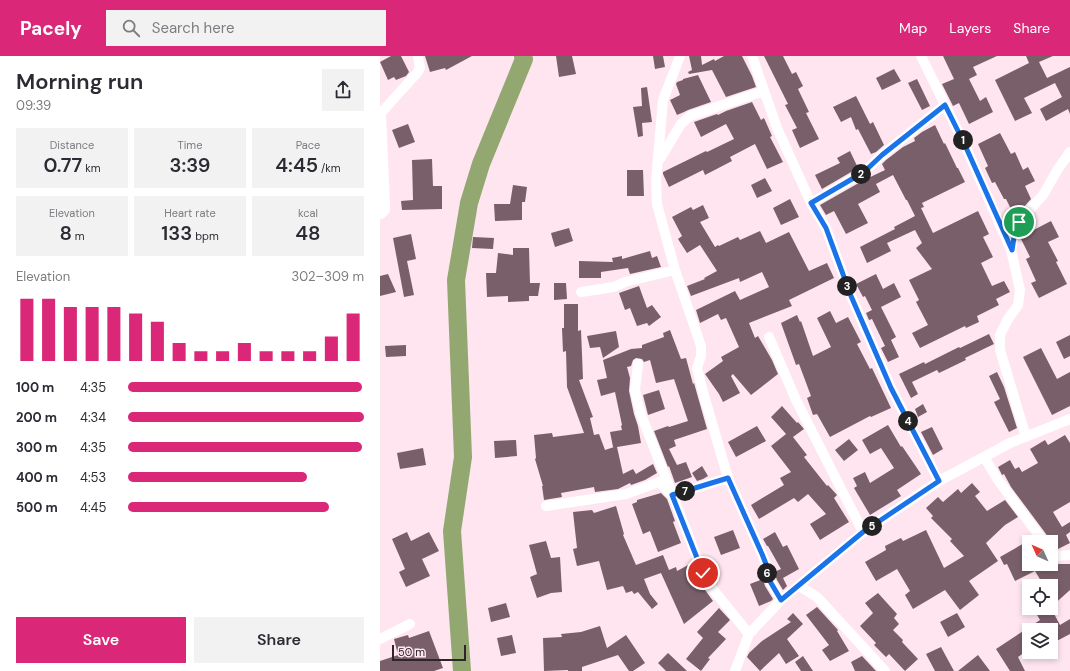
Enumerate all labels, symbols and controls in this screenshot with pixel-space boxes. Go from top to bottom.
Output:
search box [106,10,386,46]
text: Pacely [20,16,82,41]
icon: search [120,17,142,39]
text: Search here [152,18,234,38]
text: Map [899,19,927,37]
text: Layers [949,19,991,37]
text: Share [1013,19,1050,37]
text: Morning run [16,67,143,96]
button: share [322,69,364,111]
text: 09:39 [16,97,51,114]
pin: 1 [953,130,973,150]
text: 1 [961,133,965,147]
text: Distance [50,138,94,152]
text: Time [178,138,202,152]
text: Pace [296,138,320,152]
text: 0.77 [43,152,82,178]
text: 3:39 [170,152,210,178]
text: 4:45 [275,152,318,178]
text: km [82,161,101,175]
text: /km [318,161,341,175]
pin: 2 [851,164,871,184]
text: 2 [858,167,864,181]
pin [1002,205,1036,239]
text: Elevation [49,206,95,220]
text: Heart rate [164,206,216,220]
text: kcal [298,206,318,220]
icon: arrive [1008,211,1030,233]
text: 8 [59,220,72,246]
text: 133 [161,220,192,246]
text: 48 [295,220,321,246]
text: m [72,229,85,243]
text: bpm [192,229,219,243]
text: Elevation [16,268,70,285]
text: 302–309 m [292,268,364,285]
pin: 3 [837,276,857,296]
text: 3 [844,279,850,293]
text: 100 m [16,379,54,396]
text: 4:35 [80,379,106,396]
text: 200 m [16,409,57,426]
text: 4:34 [80,409,106,426]
pin: 4 [898,411,918,431]
text: 4 [904,414,912,428]
text: 300 m [16,439,57,456]
text: 4:35 [80,439,106,456]
text: 400 m [16,469,58,486]
text: 4:53 [80,469,106,486]
pin: 7 [675,481,695,501]
text: 7 [682,484,688,498]
text: 500 m [16,499,58,516]
text: 4:45 [80,499,106,516]
pin: 5 [862,516,882,536]
text: 5 [869,519,875,533]
north arrow [1022,535,1058,571]
map controls [1022,535,1058,659]
pin [686,556,720,590]
icon: check [692,562,714,584]
pin: 6 [757,563,777,583]
text: 6 [764,566,770,580]
button: locate [1022,579,1058,615]
button: Save [16,617,186,663]
button: Share [194,617,364,663]
button: layers [1022,623,1058,659]
scale bar [392,643,466,662]
text: 50 m [398,645,425,659]

